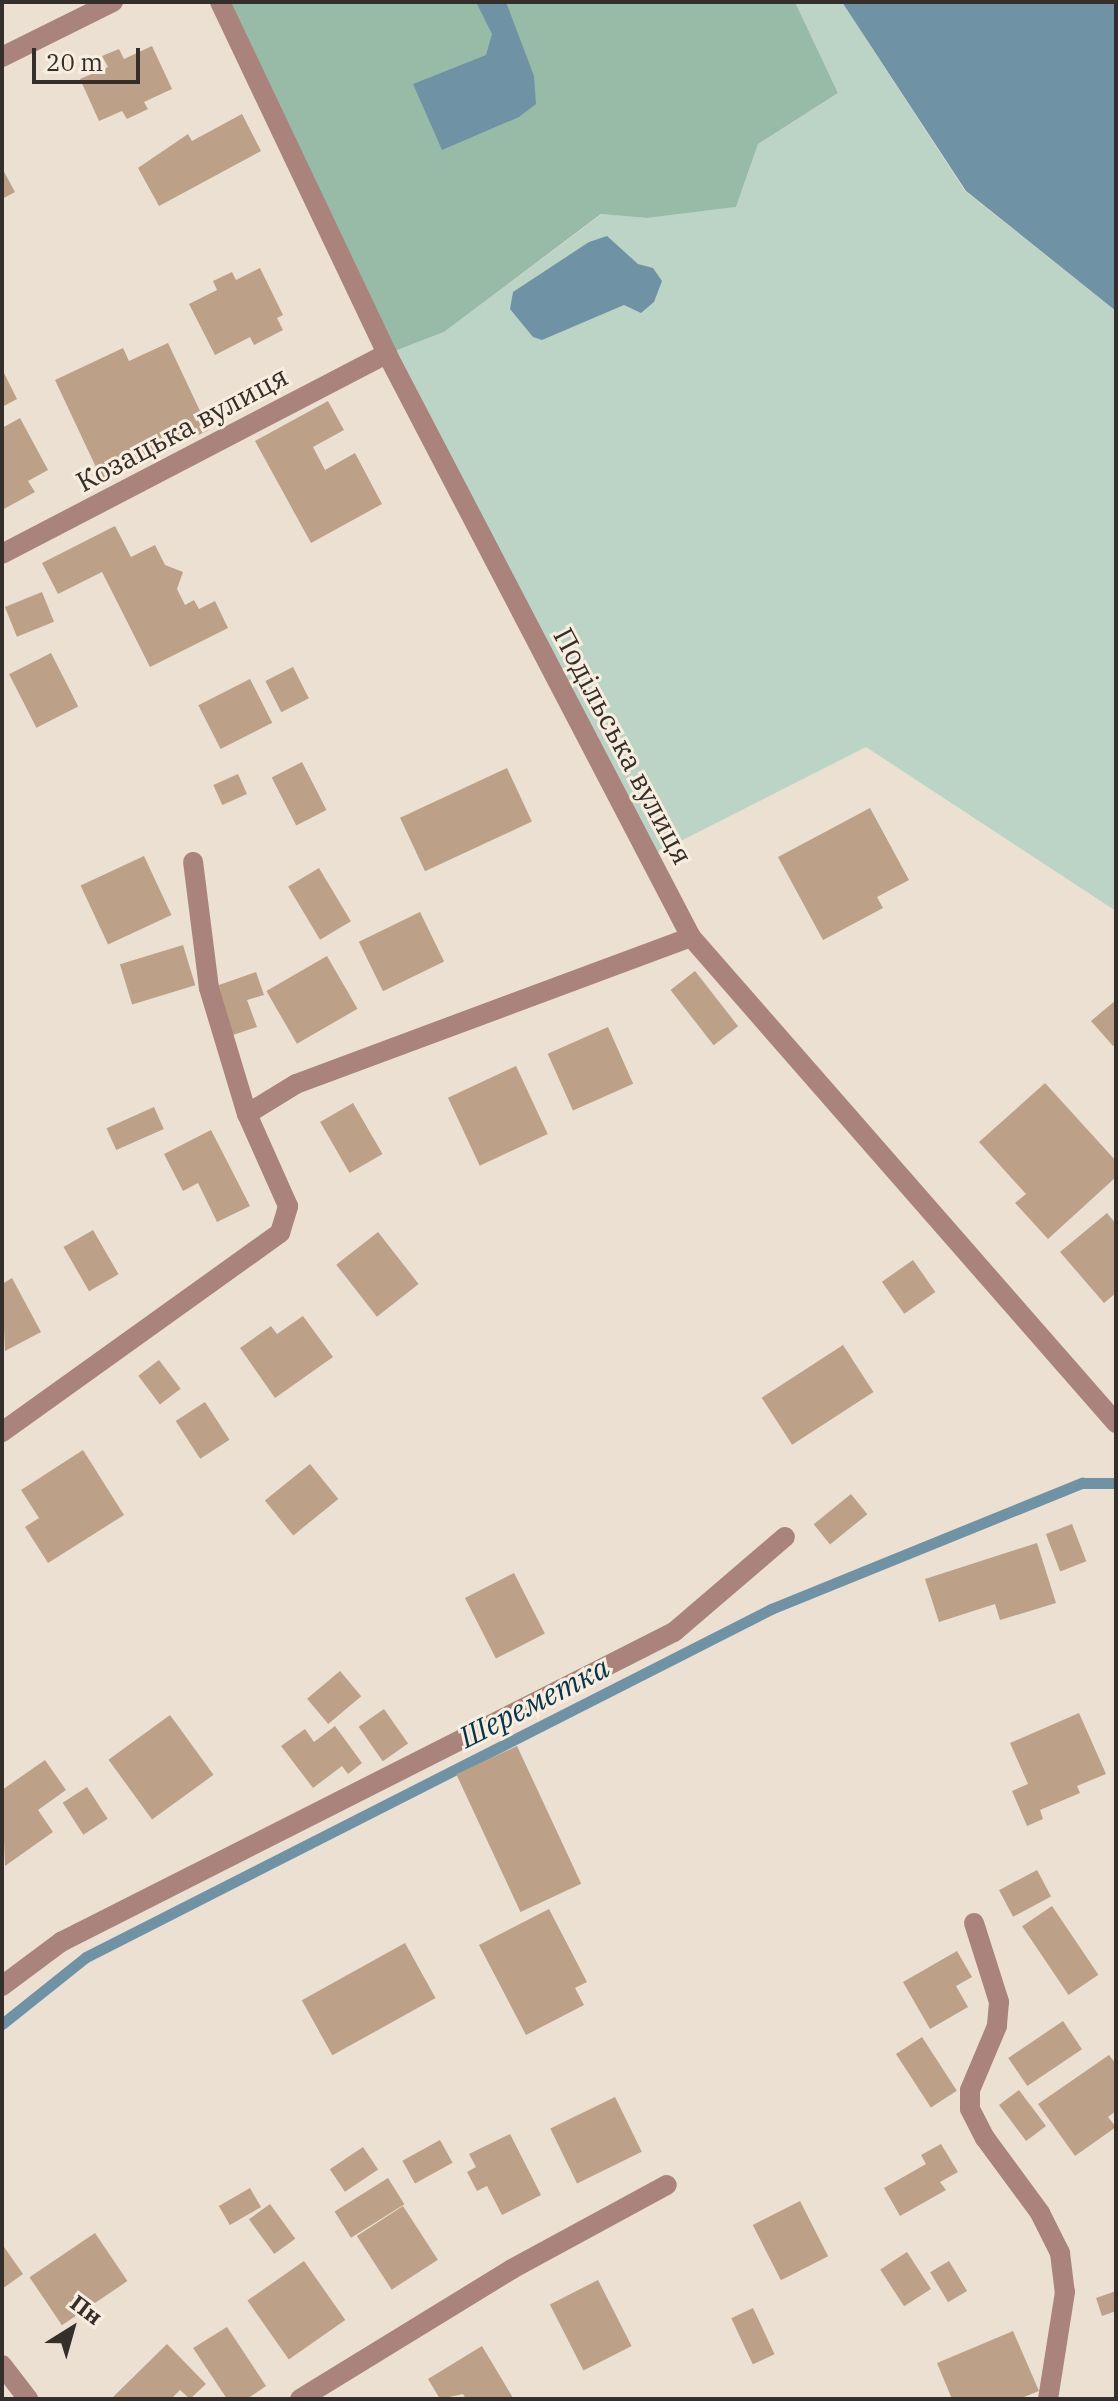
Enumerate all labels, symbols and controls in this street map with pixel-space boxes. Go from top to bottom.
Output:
scale bar [36,32,144,82]
text: 20 m [46,46,103,78]
street label: Козацька вулиця [70,359,294,499]
street label: Подільська вулиця [546,622,700,870]
water label: Шереметка [453,1649,615,1755]
text: Пн [65,2288,109,2331]
north arrow [32,2289,112,2369]

